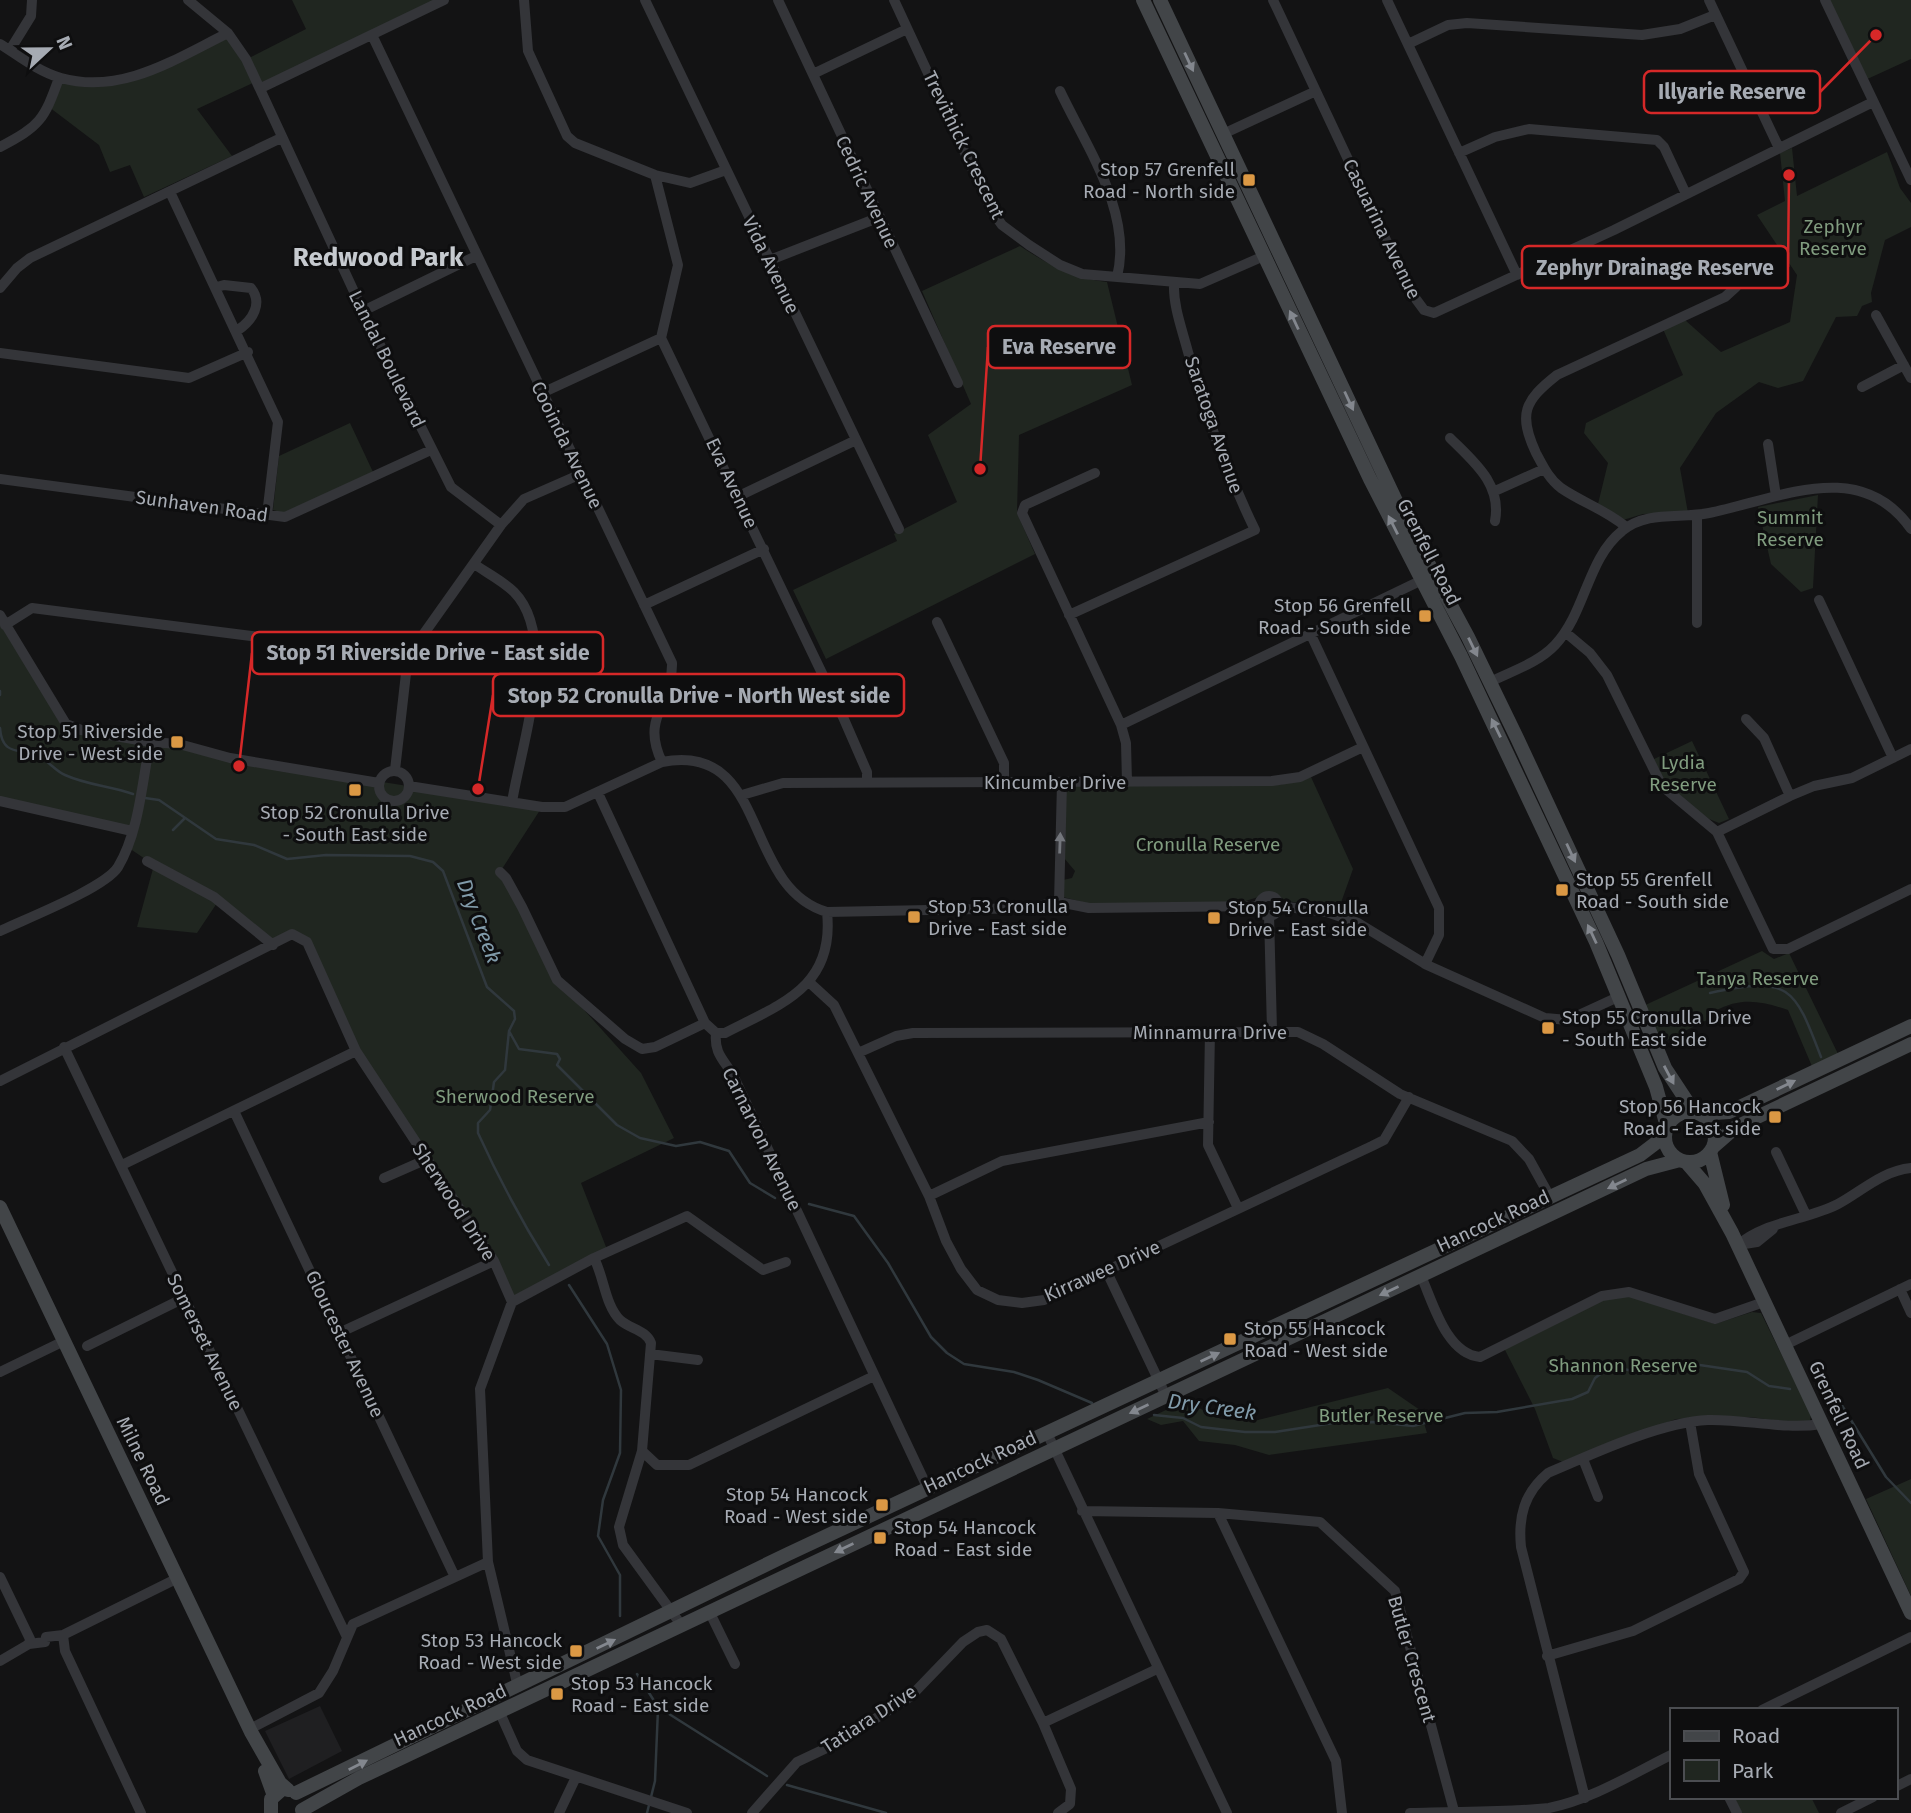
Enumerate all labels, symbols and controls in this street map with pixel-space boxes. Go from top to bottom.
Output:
north arrow [14,14,84,84]
text: N [51,33,77,53]
one-way arrow [1183,52,1195,72]
street label: Trevithick Crescent [918,67,1010,223]
callout: Illyarie Reserve [1644,71,1820,113]
text: Illyarie Reserve [1658,79,1806,105]
street label: Cedric Avenue [831,132,903,252]
street label: Casuarina Avenue [1338,155,1426,303]
place label: Stop 57 Grenfell Road - North side [1083,158,1235,203]
marker: Stop 57 Grenfell Road - North side [1241,172,1257,188]
street label: Vida Avenue [737,212,805,318]
park label: Zephyr Reserve [1799,215,1867,260]
district label: Redwood Park [293,242,464,273]
callout: Zephyr Drainage Reserve [1522,246,1788,288]
text: Zephyr Drainage Reserve [1536,255,1774,281]
street label: Landal Boulevard [344,287,430,431]
one-way arrow [1289,310,1300,330]
callout: Eva Reserve [988,326,1130,368]
text: Eva Reserve [1002,334,1116,360]
street label: Saratoga Avenue [1180,353,1248,497]
street label: Cooinda Avenue [526,378,608,512]
one-way arrow [1344,390,1355,411]
street label: Eva Avenue [701,434,763,532]
street label: Sunhaven Road [134,485,270,527]
street label: Grenfell Road [1392,495,1466,609]
park label: Summit Reserve [1756,506,1824,551]
one-way arrow [1388,515,1399,535]
place label: Stop 56 Grenfell Road - South side [1258,594,1411,639]
marker: Stop 56 Grenfell Road - South side [1417,608,1433,624]
callout: Stop 51 Riverside Drive - East side [252,632,603,674]
one-way arrow [1468,637,1479,657]
text: Stop 51 Riverside Drive - East side [266,640,590,666]
callout: Stop 52 Cronulla Drive - North West side [493,674,904,716]
text: Stop 52 Cronulla Drive - North West side [508,683,891,709]
one-way arrow [1490,718,1501,738]
place label: Stop 51 Riverside Drive - West side [17,720,163,765]
marker: Stop 51 Riverside Drive - West side [169,734,185,750]
park label: Lydia Reserve [1649,751,1717,796]
street label: Kincumber Drive [984,771,1126,794]
marker: Stop 52 Cronulla Drive - South East side [347,782,363,798]
place label: Stop 52 Cronulla Drive - South East side [260,801,450,846]
one-way arrow [1055,831,1066,853]
park label: Cronulla Reserve [1136,833,1280,856]
one-way arrow [1565,843,1577,863]
place label: Stop 55 Grenfell Road - South side [1576,868,1729,913]
water label: Dry Creek [451,875,507,967]
marker: Stop 55 Grenfell Road - South side [1554,882,1570,898]
place label: Stop 53 Cronulla Drive - East side [928,895,1068,940]
place label: Stop 54 Cronulla Drive - East side [1228,896,1369,941]
marker: Stop 53 Cronulla Drive - East side [906,909,922,925]
marker: Stop 54 Cronulla Drive - East side [1206,910,1222,926]
one-way arrow [1586,924,1598,944]
park label: Tanya Reserve [1697,967,1819,990]
place label: Stop 55 Cronulla Drive - South East side [1562,1006,1752,1051]
marker: Stop 55 Cronulla Drive - South East side [1540,1020,1556,1036]
street label: Minnamurra Drive [1133,1021,1287,1044]
street label: Carnarvon Avenue [717,1064,807,1214]
one-way arrow [1663,1065,1675,1085]
one-way arrow [1776,1079,1796,1091]
park label: Sherwood Reserve [435,1085,595,1108]
place label: Stop 56 Hancock Road - East side [1619,1095,1761,1140]
marker: Stop 56 Hancock Road - East side [1767,1109,1783,1125]
street label: Sherwood Drive [407,1139,501,1265]
one-way arrow [1606,1178,1627,1189]
street label: Hancock Road [1433,1185,1553,1257]
street label: Kirrawee Drive [1040,1235,1164,1307]
street label: Gloucester Avenue [301,1267,389,1421]
street label: Somerset Avenue [162,1270,248,1414]
one-way arrow [1379,1285,1399,1297]
place label: Stop 55 Hancock Road - West side [1244,1317,1388,1362]
marker: Stop 55 Hancock Road - West side [1222,1331,1238,1347]
one-way arrow [1200,1351,1220,1363]
park label: Shannon Reserve [1548,1354,1698,1377]
street label: Grenfell Road [1804,1357,1874,1473]
water label: Dry Creek [1166,1388,1258,1426]
one-way arrow [1129,1403,1149,1415]
park label: Butler Reserve [1318,1404,1444,1427]
street label: Milne Road [112,1413,174,1509]
street label: Hancock Road [920,1426,1040,1498]
place label: Stop 54 Hancock Road - West side [724,1483,868,1528]
marker: Stop 54 Hancock Road - West side [874,1497,890,1513]
place label: Stop 54 Hancock Road - East side [894,1516,1036,1561]
marker: Stop 54 Hancock Road - East side [872,1530,888,1546]
one-way arrow [834,1543,854,1554]
street label: Butler Crescent [1383,1593,1441,1725]
place label: Stop 53 Hancock Road - West side [418,1629,562,1674]
one-way arrow [596,1638,616,1650]
marker: Stop 53 Hancock Road - West side [568,1643,584,1659]
place label: Stop 53 Hancock Road - East side [571,1672,713,1717]
street label: Hancock Road [390,1679,510,1751]
street label: Tatiara Drive [817,1680,921,1758]
marker: Stop 53 Hancock Road - East side [549,1686,565,1702]
legend [1670,1708,1897,1799]
text: Road [1732,1723,1780,1749]
text: Park [1732,1758,1774,1784]
one-way arrow [348,1759,368,1770]

